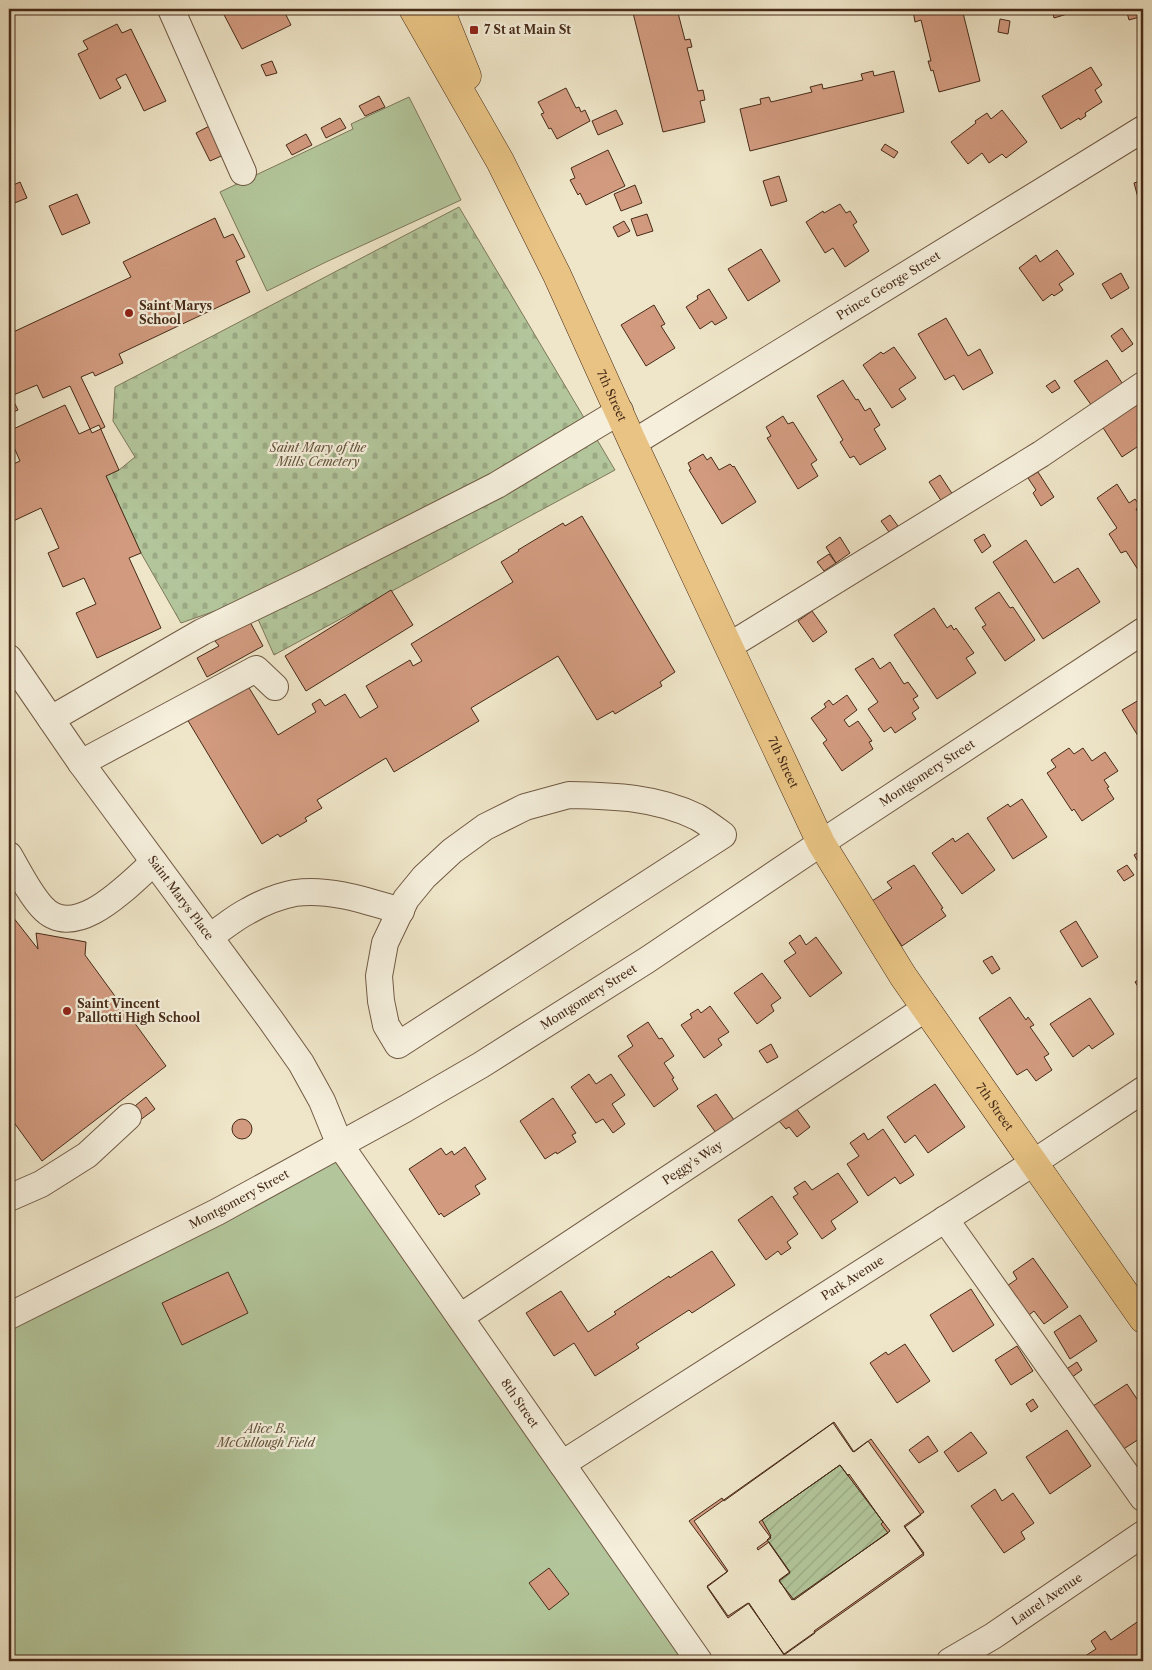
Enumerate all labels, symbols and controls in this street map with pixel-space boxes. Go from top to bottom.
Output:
place label: 7 St at Main St [484,22,571,37]
marker: 7 St at Main St [468,24,480,36]
street label: Prince George Street [833,247,944,323]
place label: Saint Marys School [139,298,213,327]
marker: Saint Marys School [123,307,135,319]
street label: 7th Street [594,367,631,424]
park label: Saint Mary of the Mills Cemetery [269,440,367,469]
street label: 7th Street [765,734,802,791]
street label: Montgomery Street [876,735,978,809]
street label: Saint Marys Place [145,852,217,943]
street label: Montgomery Street [537,960,640,1033]
place label: Saint Vincent Pallotti High School [77,996,200,1025]
marker: Saint Vincent Pallotti High School [61,1005,73,1017]
street label: 7th Street [973,1080,1017,1134]
street label: Peggy's Way [659,1137,725,1188]
street label: Montgomery Street [186,1166,292,1232]
street label: Park Avenue [818,1252,887,1303]
street label: 8th Street [498,1376,543,1431]
park label: Alice B. McCullough Field [215,1421,316,1450]
street label: Laurel Avenue [1008,1569,1085,1628]

